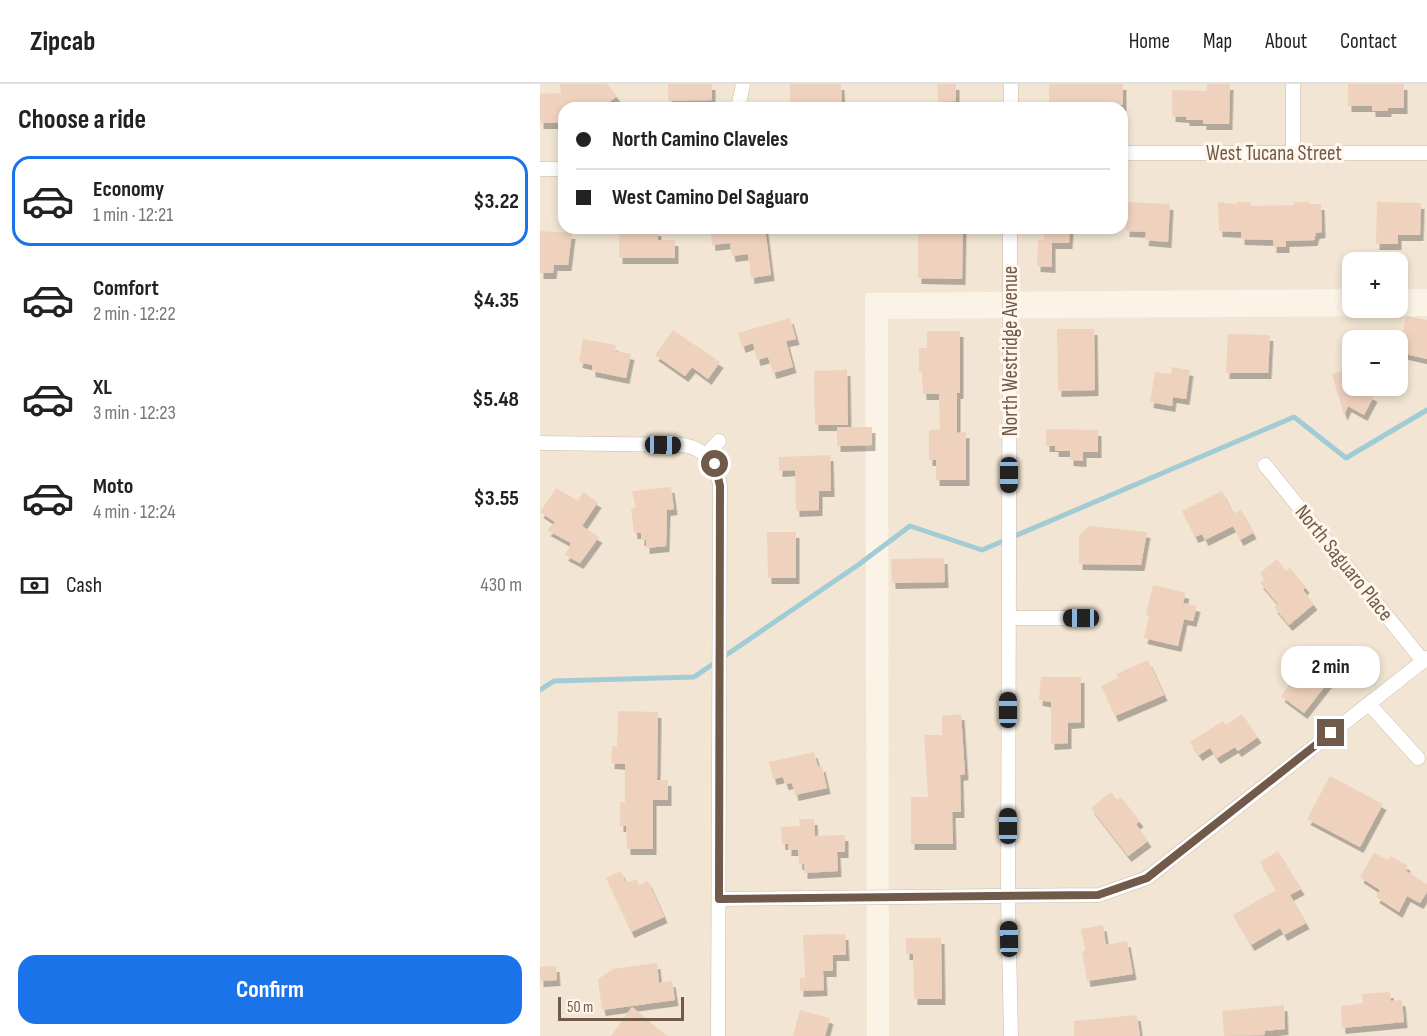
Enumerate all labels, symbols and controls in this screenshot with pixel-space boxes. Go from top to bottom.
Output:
text: Zipcab [30,25,95,58]
text: Home [1129,29,1170,54]
text: Map [1203,29,1232,54]
text: About [1265,29,1307,54]
text: Contact [1340,29,1397,54]
text: Choose a ride [18,104,146,136]
text: North Camino Claveles [612,126,788,153]
street label: West Tucana Street [1206,141,1342,166]
icon: car [21,174,75,228]
text: Economy [93,176,164,203]
text: West Camino Del Saguaro [612,184,809,211]
text: $3.22 [473,188,519,215]
text: 1 min · 12:21 [93,203,173,227]
map controls [1342,252,1408,396]
button: + [1342,252,1408,318]
street label: North Westridge Avenue [998,266,1023,436]
icon: car [21,273,75,327]
text: Comfort [93,275,159,302]
text: $4.35 [473,287,519,314]
text: 2 min · 12:22 [93,302,176,326]
button: − [1342,330,1408,396]
icon: car [21,372,75,426]
text: XL [93,374,112,401]
text: $5.48 [472,386,519,413]
text: 3 min · 12:23 [93,401,176,425]
car [645,436,681,454]
route start [701,450,728,477]
car [1000,457,1018,493]
icon: car [21,471,75,525]
text: Moto [93,473,133,500]
text: $3.55 [474,485,519,512]
text: 4 min · 12:24 [93,500,176,524]
street label: North Saguaro Place [1290,500,1398,626]
icon: cash [18,569,51,602]
text: Cash [66,572,102,599]
text: 430 m [480,573,522,597]
car [1063,609,1099,627]
callout: 2 min [1282,646,1380,688]
text: 2 min [1311,655,1350,679]
car [999,692,1017,728]
route end [1317,719,1344,746]
car [999,808,1017,844]
car [1000,921,1018,957]
button: Confirm [18,955,522,1024]
scale bar [558,994,684,1022]
text: 50 m [567,998,593,1017]

